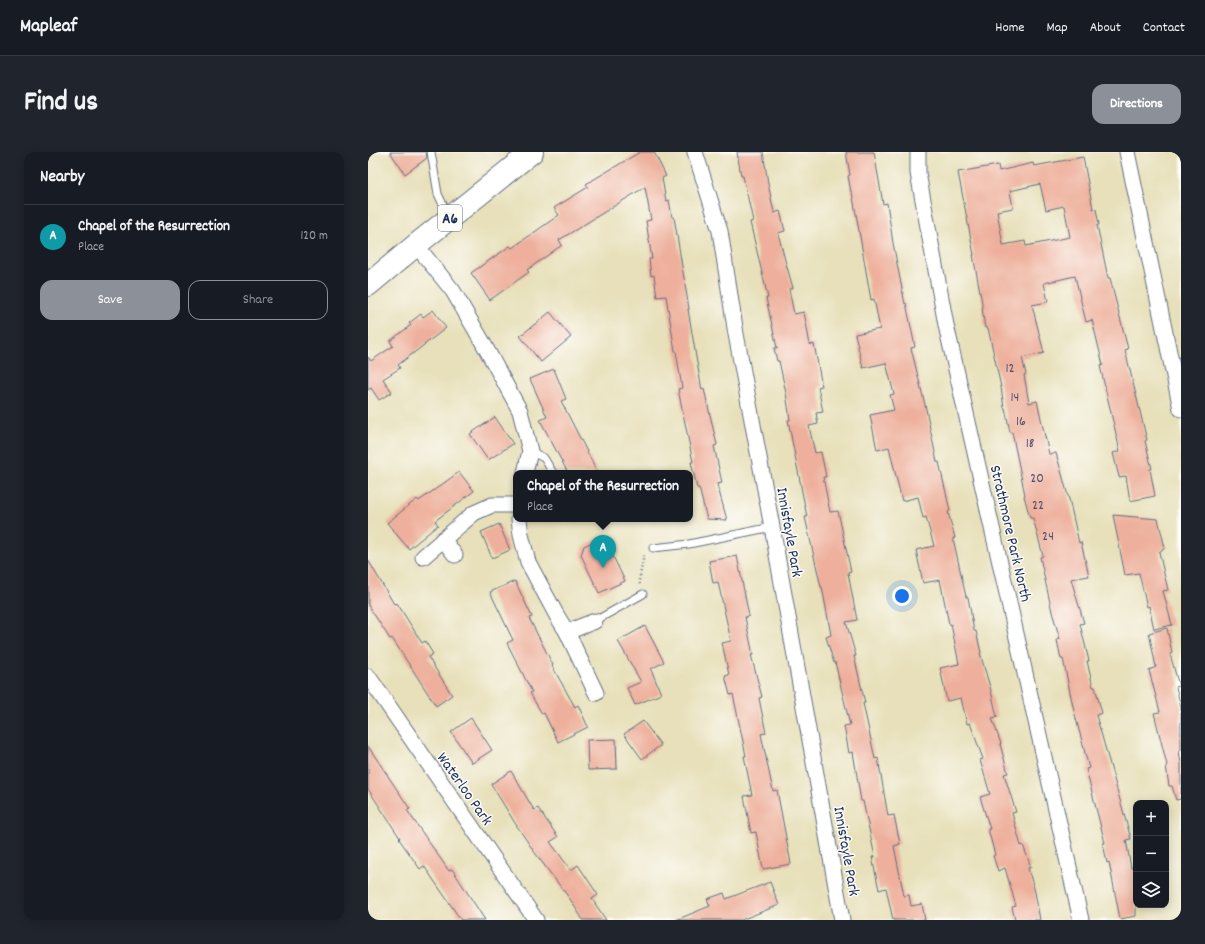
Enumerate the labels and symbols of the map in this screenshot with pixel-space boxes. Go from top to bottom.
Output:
road number: A6 [438,205,462,231]
house number: 12 [1005,359,1015,379]
house number: 14 [1011,388,1019,408]
house number: 16 [1016,412,1026,432]
house number: 18 [1026,434,1035,454]
street label: Strathmore Park North [983,463,1036,604]
house number: 20 [1030,469,1044,489]
street label: Innisfayle Park [769,486,808,579]
house number: 22 [1032,496,1044,516]
house number: 24 [1042,527,1054,547]
pin: A [590,535,616,568]
your location [892,586,912,606]
street label: Waterloo Park [430,748,498,831]
street label: Innisfayle Park [826,805,865,898]

